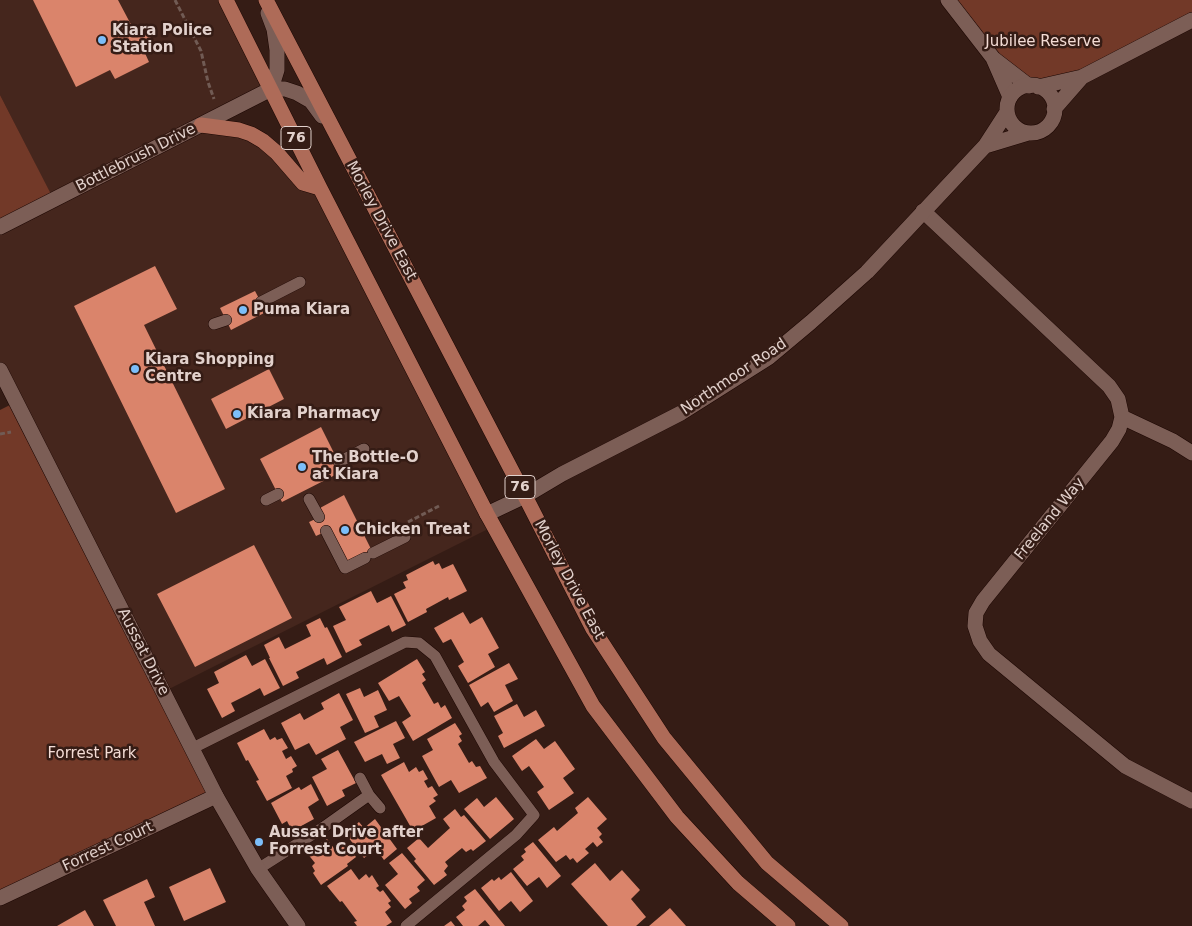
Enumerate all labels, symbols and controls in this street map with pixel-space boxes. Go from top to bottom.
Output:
place label: Kiara Police Station [112,22,212,57]
park label: Jubilee Reserve [985,33,1101,51]
marker: Kiara Police Station [96,34,108,46]
street label: Bottlebrush Drive [73,120,199,196]
road number: 76 [281,126,311,150]
street label: Morley Drive East [342,158,420,284]
place label: Puma Kiara [253,301,350,319]
marker: Puma Kiara [237,304,249,316]
street label: Northmoor Road [678,335,790,419]
place label: Kiara Shopping Centre [145,351,274,386]
marker: Kiara Shopping Centre [129,363,141,375]
place label: Kiara Pharmacy [247,405,380,423]
marker: Kiara Pharmacy [231,408,243,420]
place label: The Bottle-O at Kiara [312,449,419,484]
marker: The Bottle-O at Kiara [296,461,308,473]
street label: Freeland Way [1011,474,1089,564]
road number: 76 [505,476,535,498]
street label: Morley Drive East [530,517,608,643]
place label: Chicken Treat [355,521,470,539]
marker: Chicken Treat [339,524,351,536]
street label: Aussat Drive [113,605,173,699]
park label: Forrest Park [47,745,137,763]
street label: Forrest Court [60,818,156,876]
place label: Aussat Drive after Forrest Court [269,824,423,859]
marker: Aussat Drive after Forrest Court [253,836,265,848]

